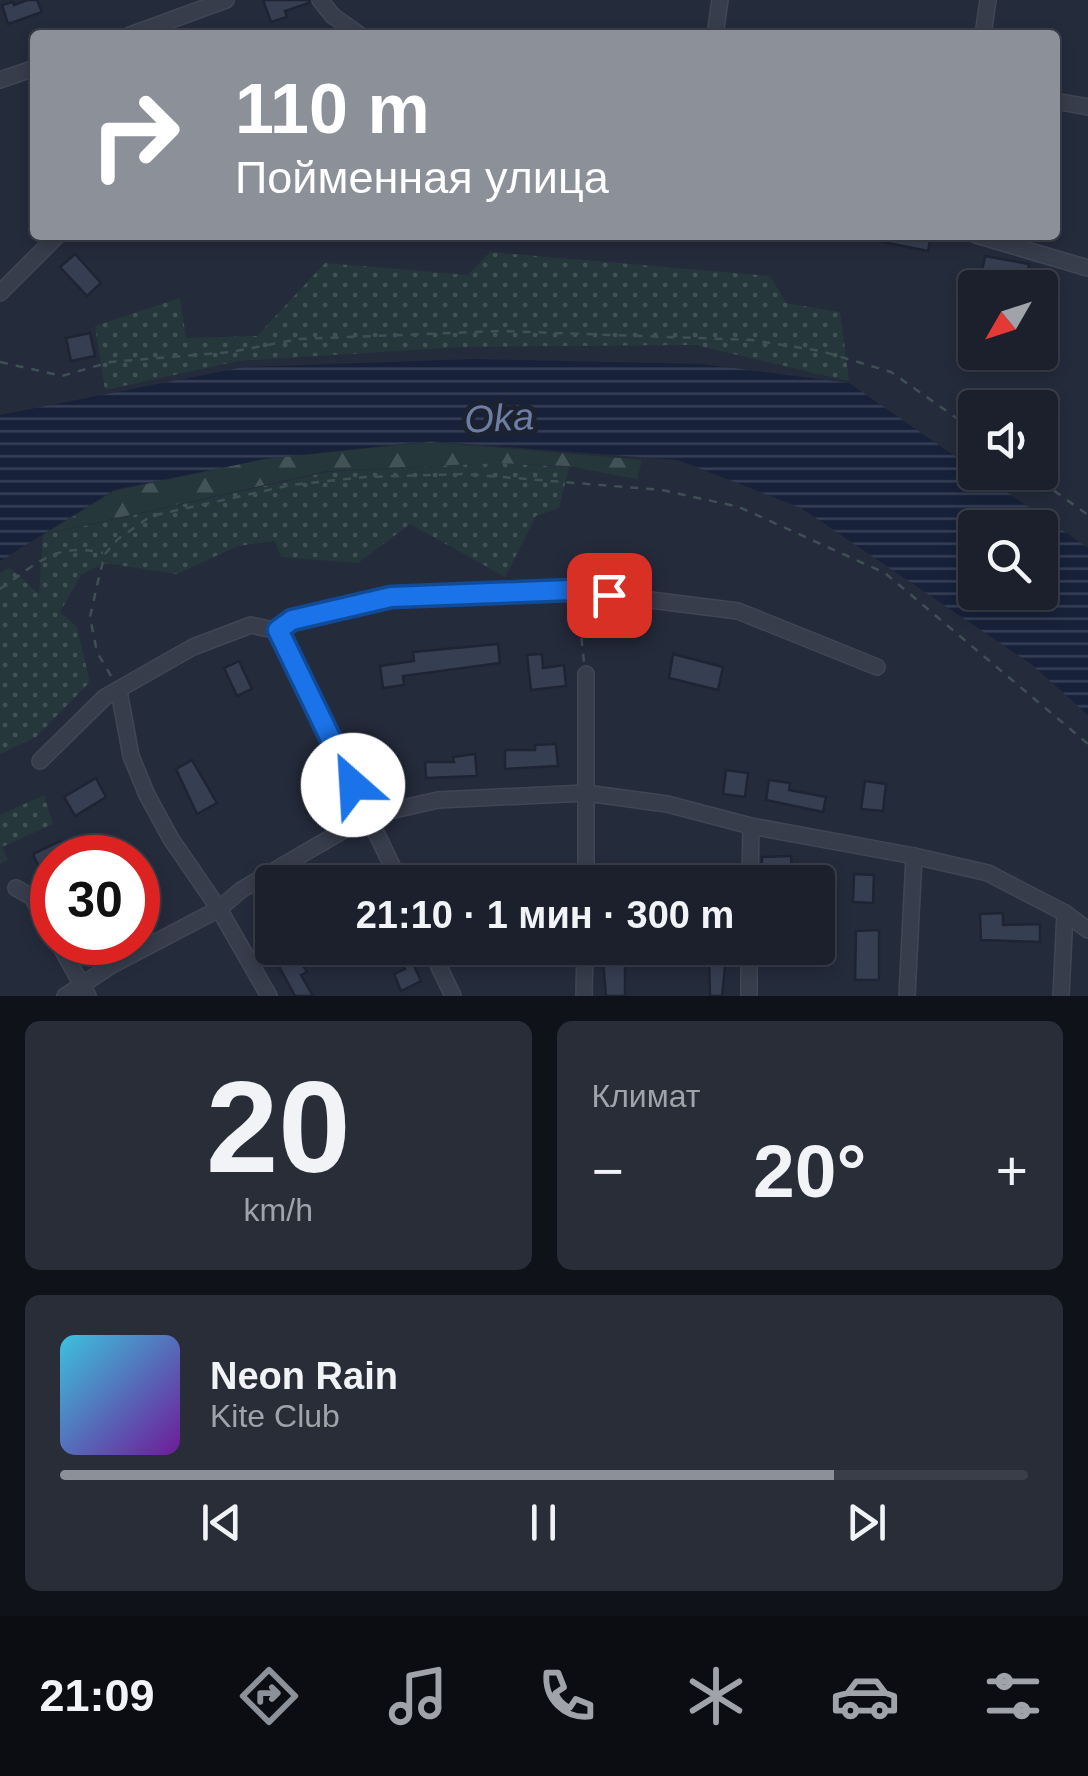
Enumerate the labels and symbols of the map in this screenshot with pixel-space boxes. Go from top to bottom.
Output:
north arrow [958,270,1058,370]
water label: Oka [463,395,535,441]
pin [567,553,652,638]
position arrow [301,733,405,837]
speed limit sign: 30 [30,835,160,965]

